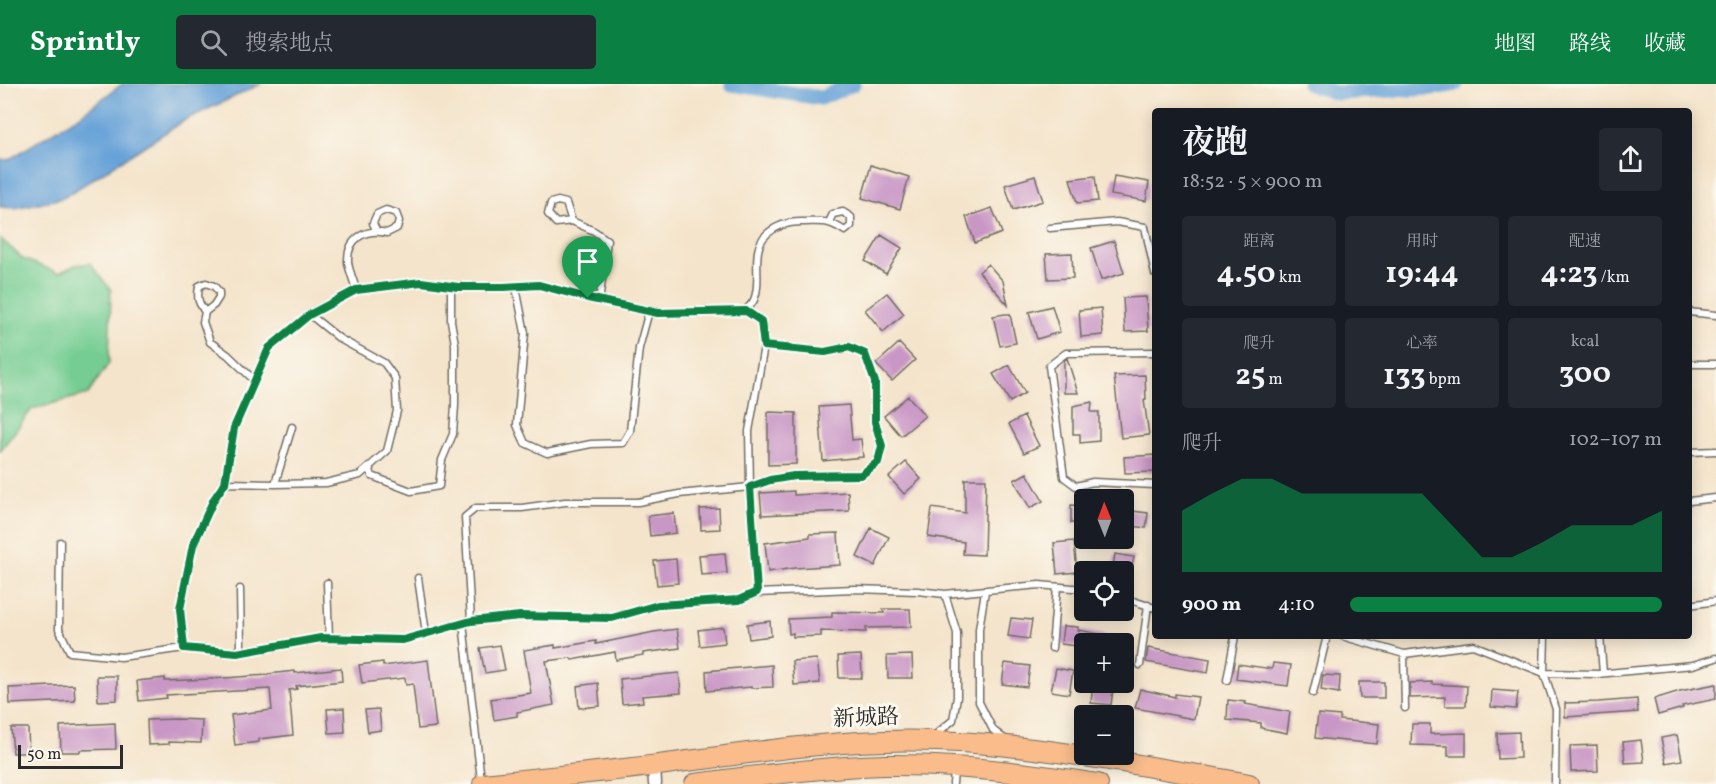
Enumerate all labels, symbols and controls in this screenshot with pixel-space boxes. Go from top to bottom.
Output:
search box [176,15,596,69]
text: Sprintly [30,23,140,62]
icon: search [197,26,230,59]
text: 搜索地点 [245,29,333,60]
text: 地图 [1494,30,1536,59]
text: 路线 [1569,30,1611,59]
text: 收藏 [1644,30,1686,59]
text: 夜跑 [1182,122,1248,168]
button: share [1599,128,1662,191]
text: 18:52 · 5 × 900 m [1182,168,1322,196]
text: 距离 [1243,231,1275,253]
text: 用时 [1406,231,1438,253]
text: 配速 [1569,231,1601,253]
pin [562,236,613,298]
icon: arrive [571,245,604,278]
text: 4.50 [1216,253,1275,295]
text: 19:44 [1385,253,1459,295]
text: 4:23 [1540,253,1598,295]
text: km [1275,267,1302,289]
text: /km [1598,267,1630,289]
text: kcal [1571,331,1599,353]
text: 爬升 [1243,333,1275,355]
text: 心率 [1406,333,1438,355]
text: 300 [1559,353,1611,395]
text: 25 [1235,355,1265,397]
text: 133 [1383,355,1426,397]
text: m [1265,369,1283,391]
text: bpm [1426,369,1461,391]
text: 102–107 m [1569,426,1662,454]
text: 爬升 [1182,430,1222,458]
north arrow [1074,489,1134,549]
map controls [1074,489,1134,765]
button: locate [1074,561,1134,621]
text: 900 m [1182,591,1241,619]
text: 4:10 [1278,591,1314,619]
button: + [1074,633,1134,693]
street label: 新城路 [832,702,900,736]
button: − [1074,705,1134,765]
scale bar [18,742,123,770]
text: 50 m [27,744,61,766]

